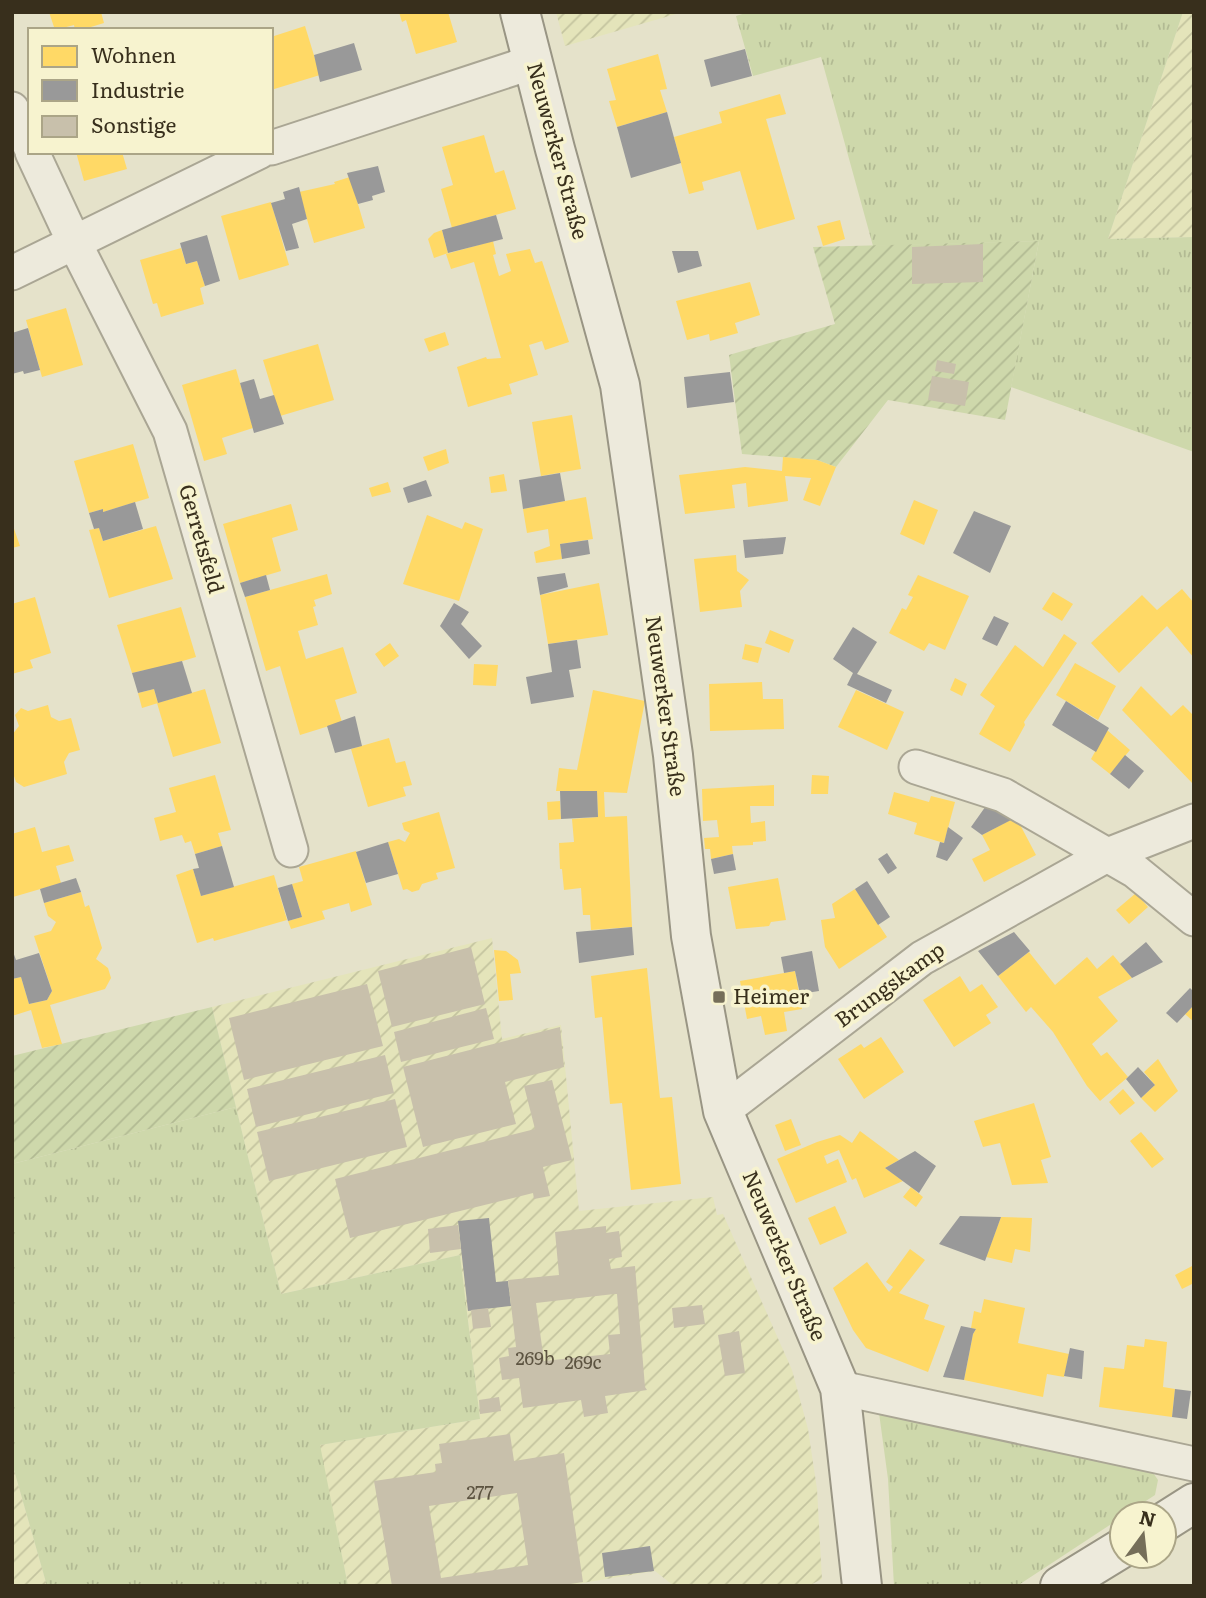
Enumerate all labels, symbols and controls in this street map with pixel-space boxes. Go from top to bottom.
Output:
legend [28,28,273,154]
text: Wohnen [91,38,176,69]
street label: Neuwerker Straße [521,58,598,242]
text: Industrie [91,73,184,104]
text: Sonstige [91,108,176,139]
street label: Gerretsfeld [173,480,234,597]
street label: Neuwerker Straße [639,613,696,798]
street label: Brungskamp [827,933,950,1033]
place label: Heimer [733,979,809,1010]
marker: Heimer [711,989,727,1005]
street label: Neuwerker Straße [736,1165,836,1345]
house number: 269b [515,1344,555,1371]
house number: 269c [564,1348,602,1375]
house number: 277 [466,1478,494,1505]
north arrow [1108,1500,1178,1570]
text: N [1136,1502,1159,1533]

